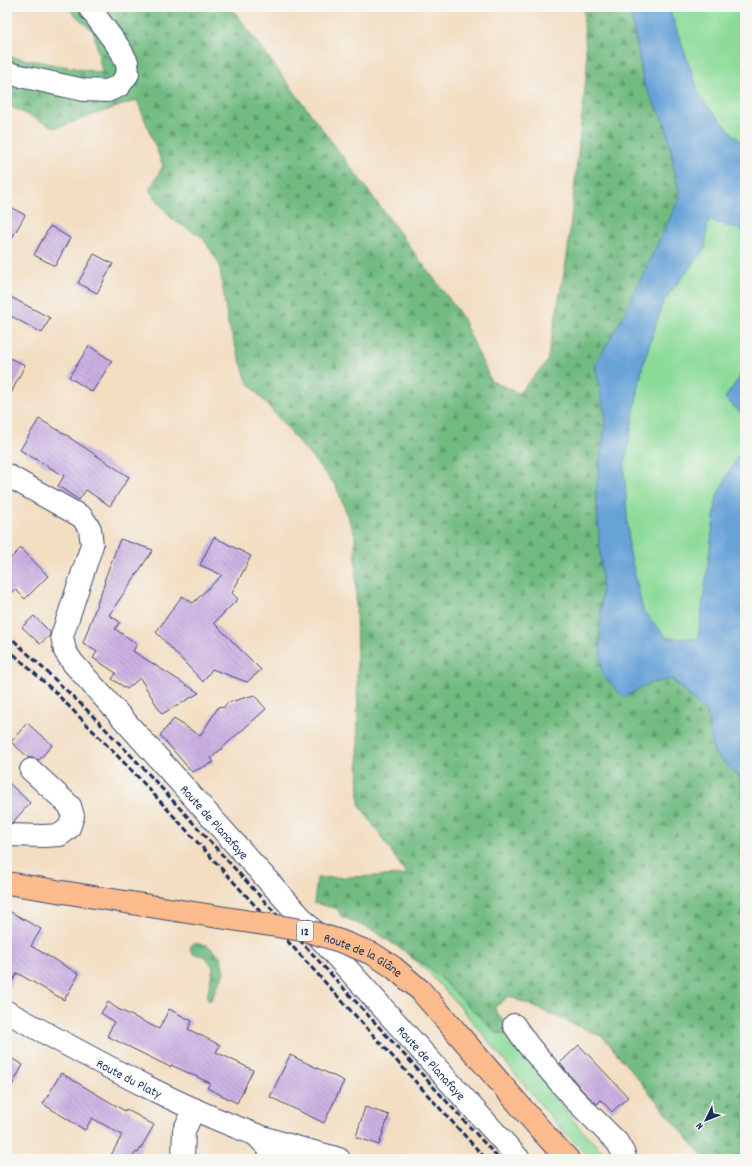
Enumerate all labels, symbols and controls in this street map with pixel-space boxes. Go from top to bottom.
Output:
street label: Route de Planafaye [174,782,252,865]
road number: 12 [297,921,313,941]
street label: Route de la Glâne [321,929,406,983]
street label: Route de Planafaye [391,1022,469,1106]
street label: Route du Platy [92,1055,165,1105]
north arrow [686,1100,726,1140]
text: N [692,1118,708,1133]

